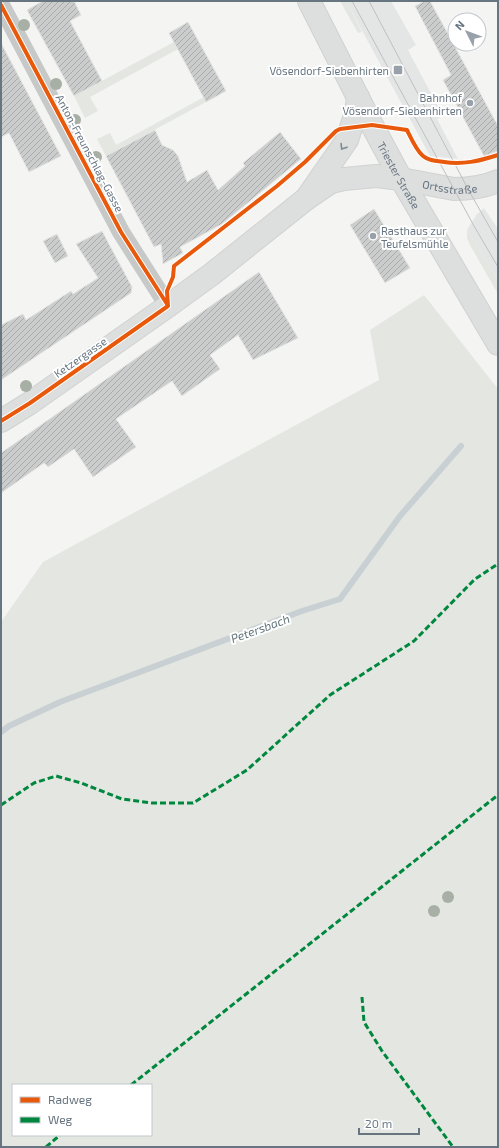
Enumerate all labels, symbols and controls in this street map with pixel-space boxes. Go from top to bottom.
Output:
north arrow [447,12,487,52]
text: N [452,18,467,32]
place label: Vösendorf-Siebenhirten [270,64,389,77]
marker: Vösendorf-Siebenhirten [392,64,404,76]
place label: Bahnhof Vösendorf-Siebenhirten [343,91,463,117]
street label: Anton-Freunschlag-Gasse [53,92,127,214]
marker: Bahnhof Vösendorf-Siebenhirten [465,98,475,108]
street label: Triester Straße [375,139,423,211]
one-way arrow [340,143,347,150]
street label: Ortsstraße [421,177,478,196]
place label: Rasthaus zur Teufelsmühle [381,224,449,250]
marker: Rasthaus zur Teufelsmühle [368,231,378,241]
street label: Ketzergasse [51,334,109,380]
water label: Petersbach [229,611,291,645]
legend [12,1084,152,1136]
text: Radweg [48,1092,92,1106]
scale bar [359,1110,419,1136]
text: Weg [48,1112,73,1126]
text: 20 m [365,1116,392,1130]

